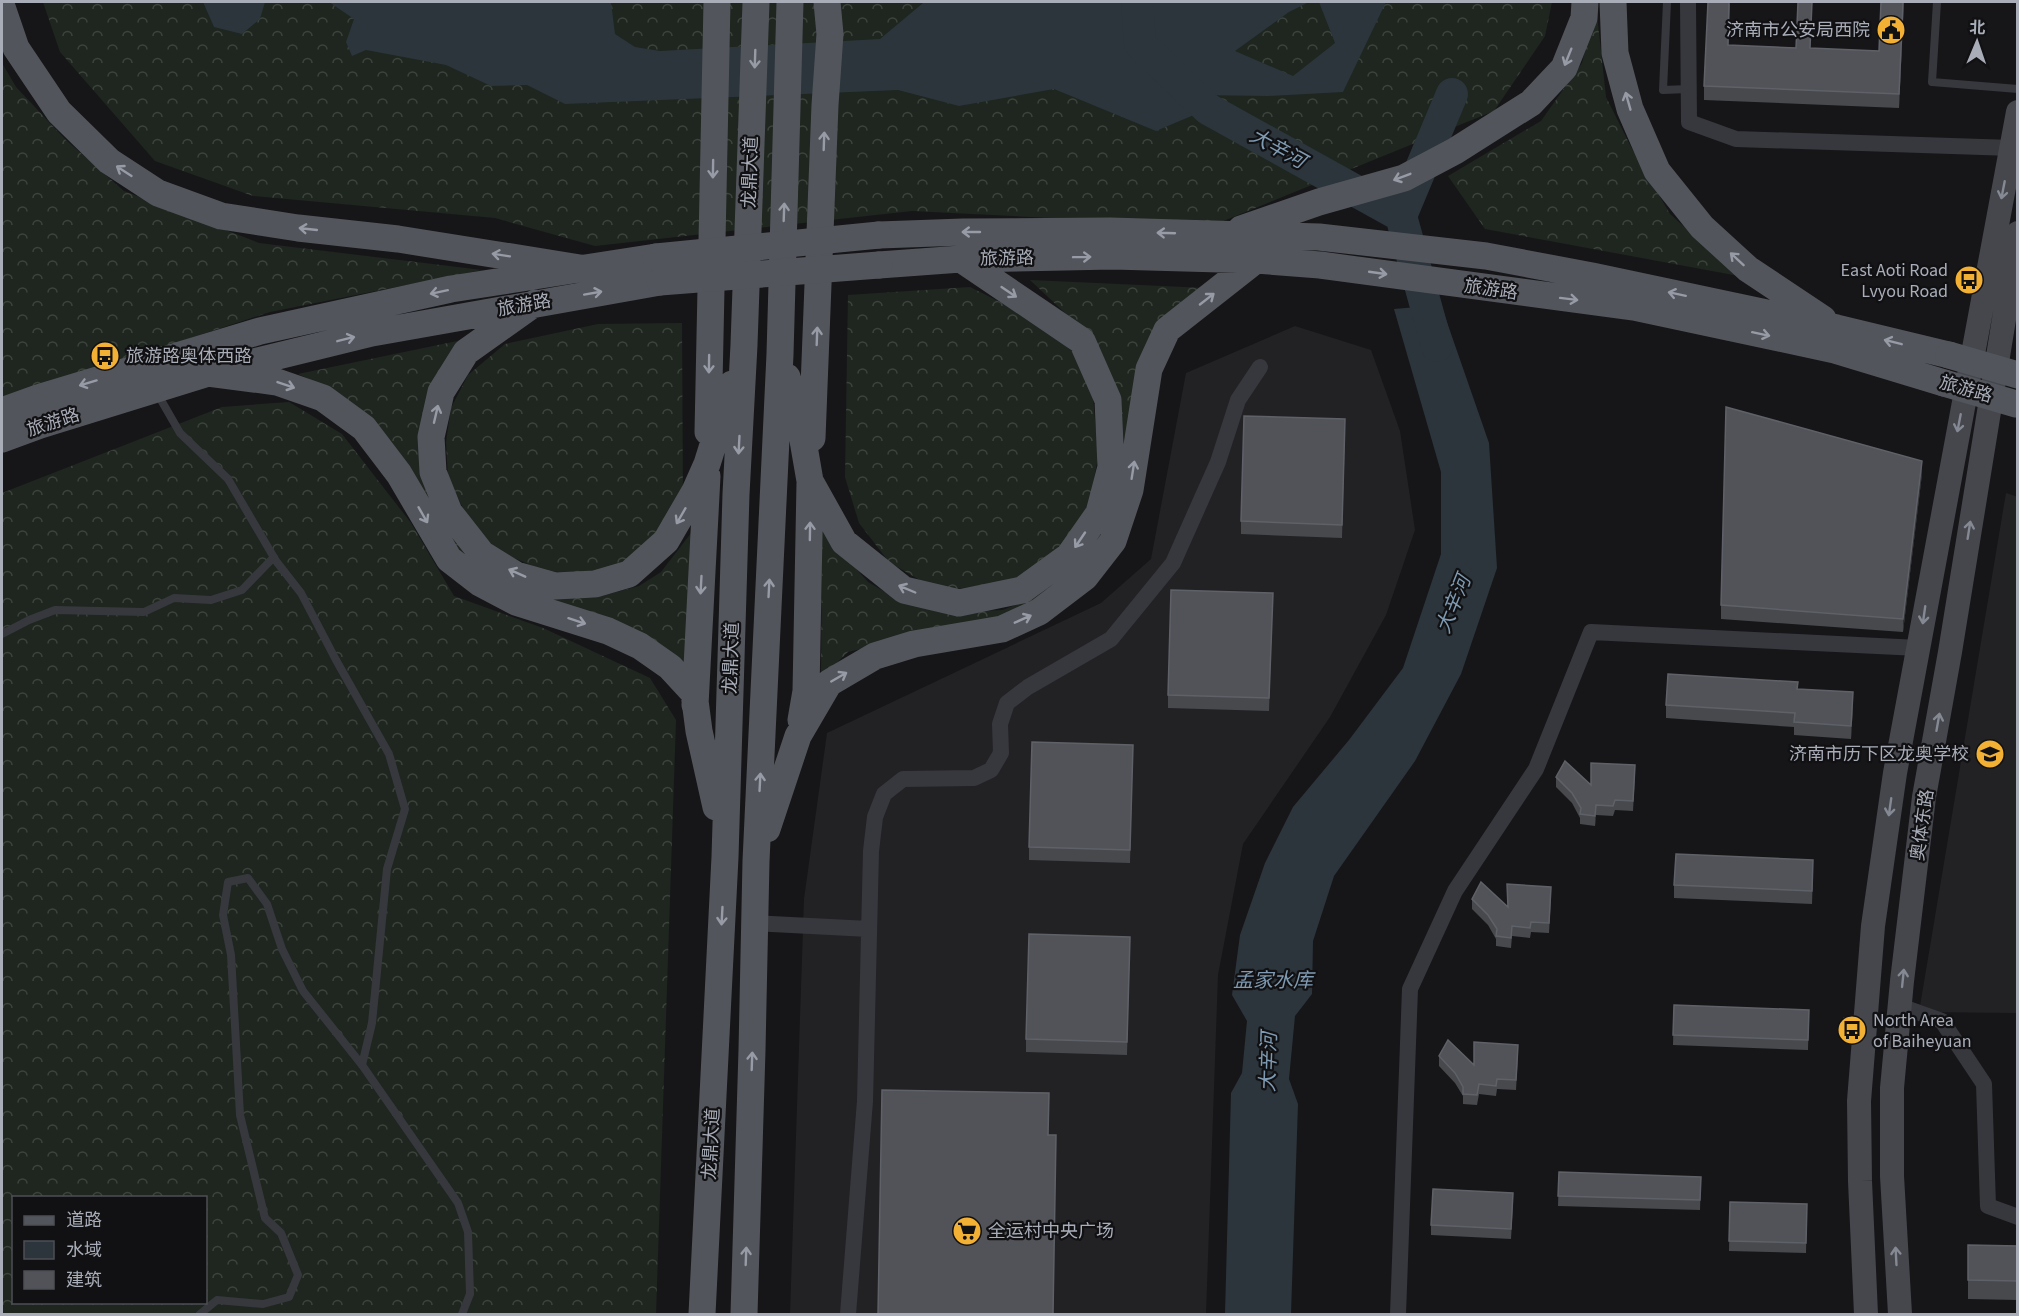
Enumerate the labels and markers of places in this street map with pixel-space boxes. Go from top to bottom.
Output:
public building icon: 济南市公安局西院 [1875,14,1907,46]
place label: 济南市公安局西院 [1726,18,1870,43]
place label: East Aoti Road Lvyou Road [1841,258,1948,304]
bus stop icon: East Aoti Road Lvyou Road [1953,264,1985,296]
bus stop icon: 旅游路奥体西路 [89,340,121,372]
place label: 旅游路奥体西路 [126,344,252,369]
school or university icon: 济南市历下区龙奥学校 [1974,738,2006,770]
place label: 济南市历下区龙奥学校 [1789,742,1969,767]
place label: North Area of Baiheyuan [1873,1008,1972,1054]
bus stop icon: North Area of Baiheyuan [1836,1014,1868,1046]
supermarket icon: 全运村中央广场 [951,1215,983,1247]
place label: 全运村中央广场 [988,1219,1114,1244]

